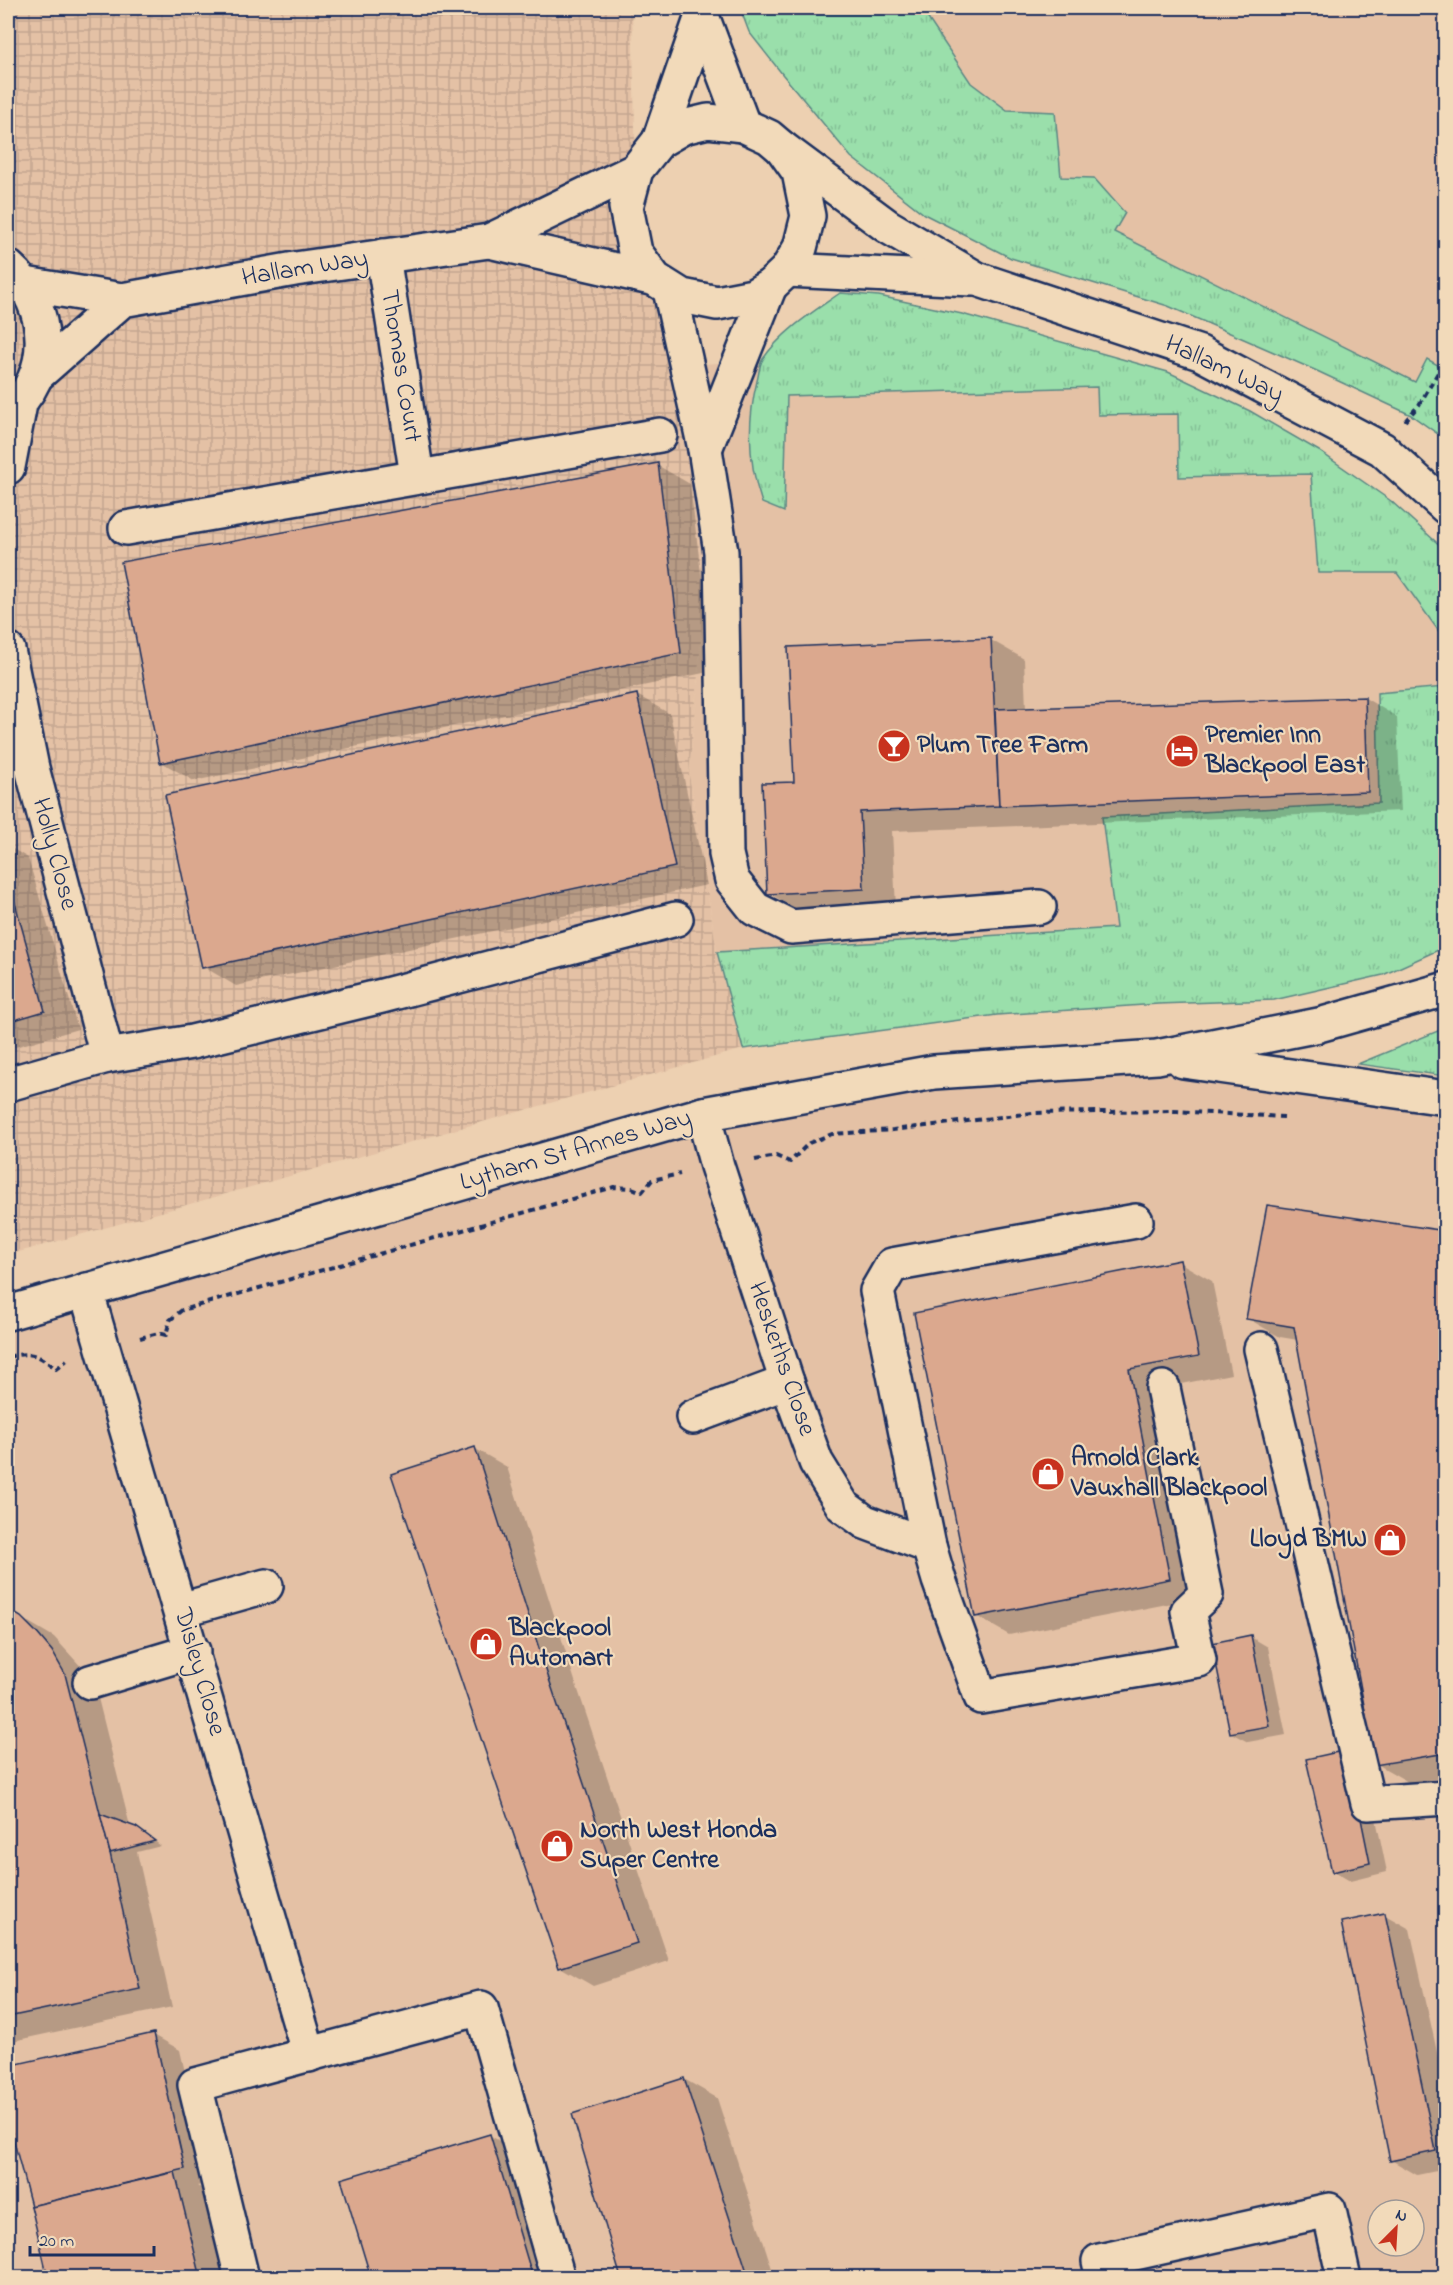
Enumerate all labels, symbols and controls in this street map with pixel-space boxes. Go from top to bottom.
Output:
street label: Hallam Way [239,240,371,298]
street label: Thomas Court [369,287,431,445]
street label: Hallam Way [1158,326,1290,414]
place label: Premier Inn Blackpool East [1204,717,1366,785]
place label: Plum Tree Farm [917,727,1088,765]
bar icon: Plum Tree Farm [876,728,912,764]
hotel icon: Premier Inn Blackpool East [1164,733,1200,769]
street label: Holly Close [21,794,87,915]
street label: Lytham St Annes Way [456,1100,696,1202]
street label: Heskeths Close [737,1277,825,1442]
place label: Arnold Clark Vauxhall Blackpool [1070,1440,1267,1508]
shop icon: Arnold Clark Vauxhall Blackpool [1030,1456,1066,1492]
place label: Lloyd BMW [1250,1521,1367,1559]
shop icon: Lloyd BMW [1372,1522,1408,1558]
street label: Disley Close [162,1603,235,1741]
place label: Blackpool Automart [508,1610,613,1678]
shop icon: Blackpool Automart [468,1626,504,1662]
place label: North West Honda Super Centre [580,1812,777,1880]
shop icon: North West Honda Super Centre [539,1828,575,1864]
north arrow [1366,2198,1426,2258]
text: N [1391,2203,1411,2229]
scale bar [30,2219,154,2257]
text: 20 m [39,2229,74,2255]

